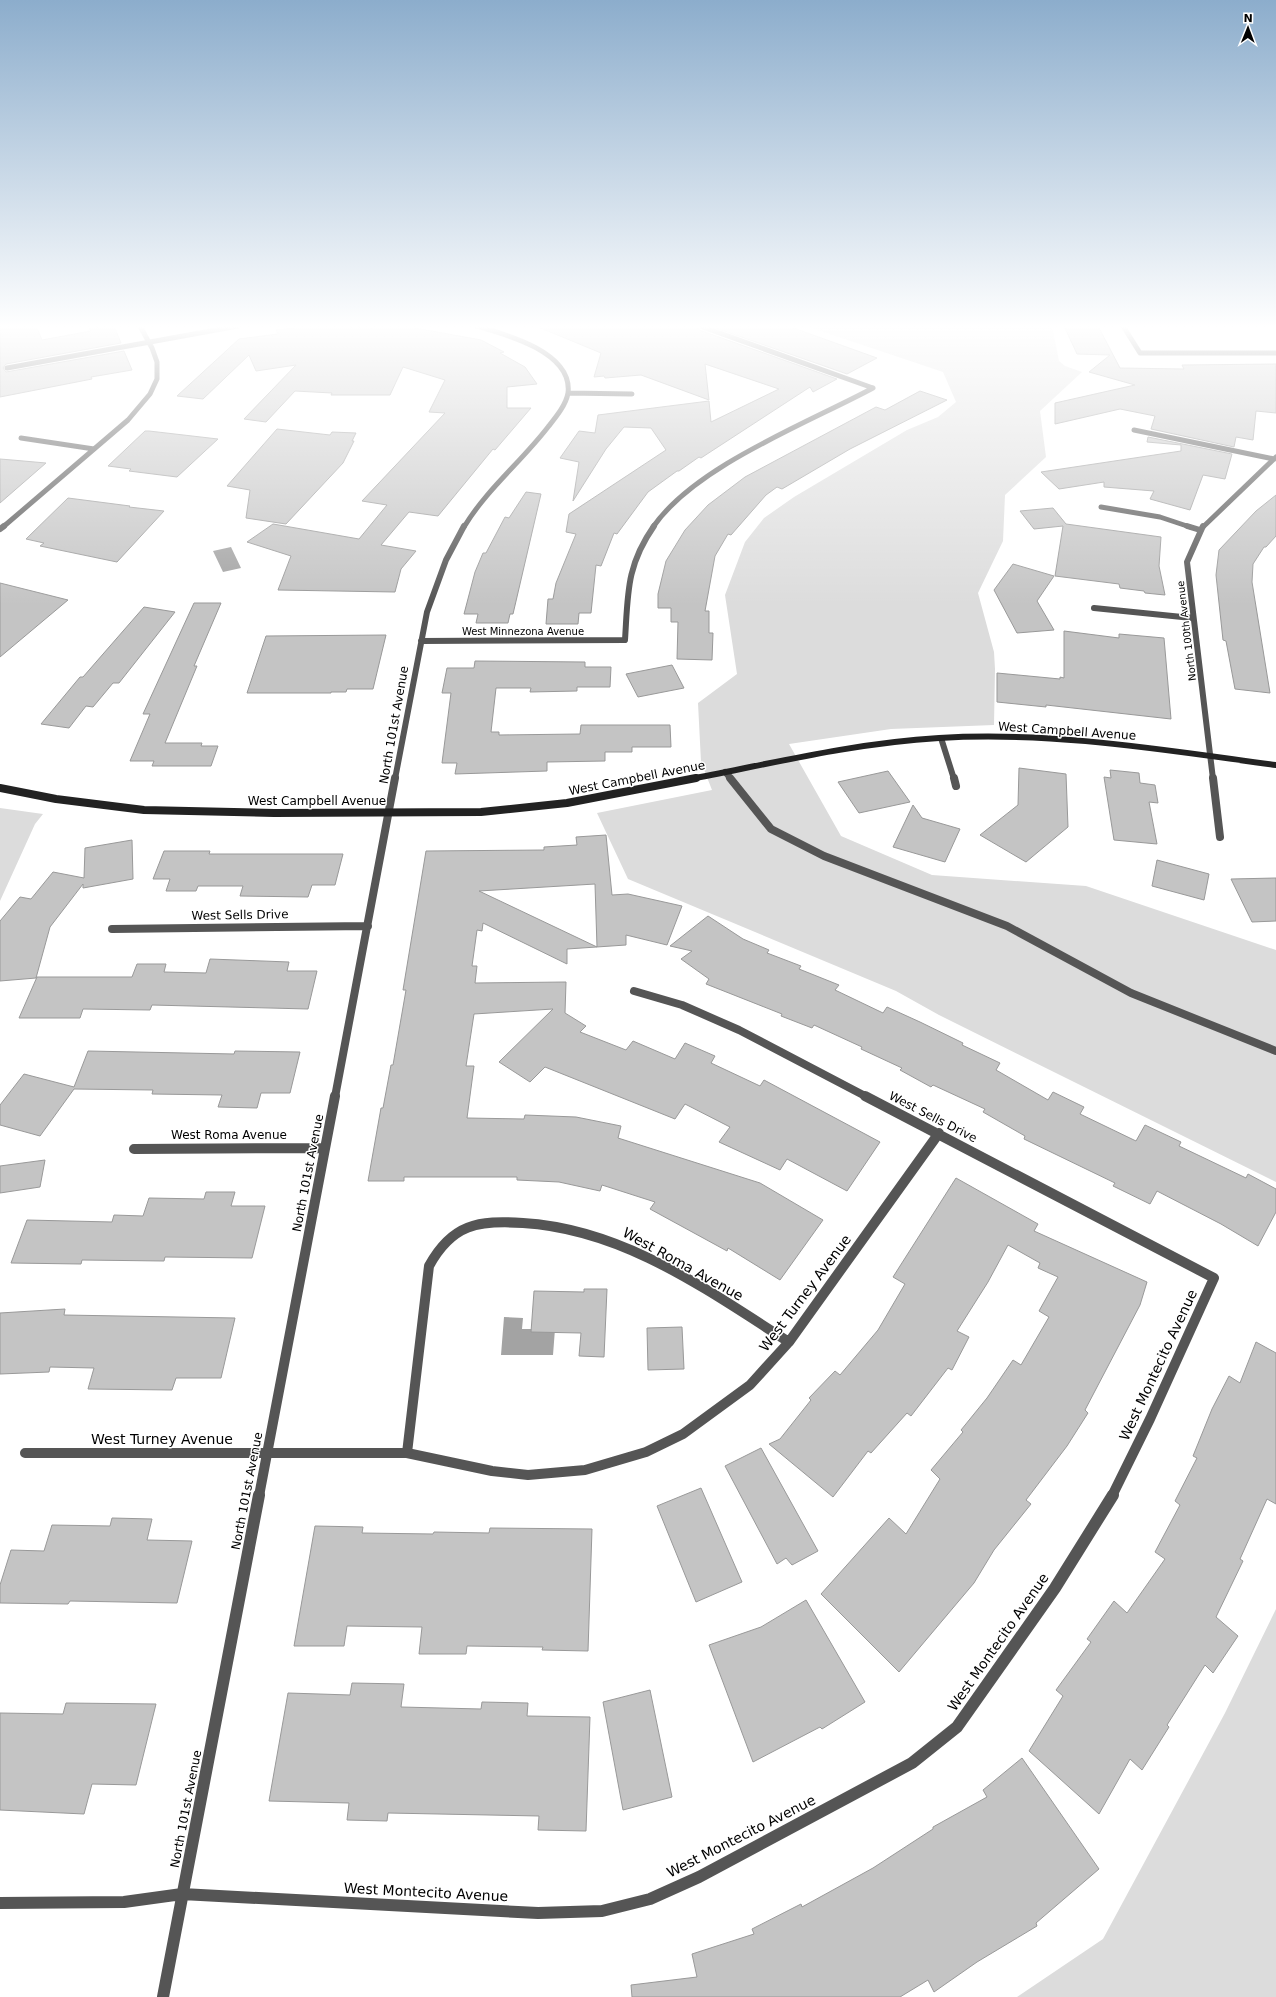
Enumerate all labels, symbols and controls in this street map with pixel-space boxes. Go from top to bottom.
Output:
north arrow [1228,8,1268,48]
text: N [1243,12,1253,25]
street label: North 100th Avenue [1175,580,1198,682]
street label: West Minnezona Avenue [462,626,584,637]
street label: North 101st Avenue [377,665,411,785]
street label: West Campbell Avenue [997,719,1137,743]
street label: West Campbell Avenue [568,758,706,798]
street label: West Campbell Avenue [248,794,386,808]
street label: West Sells Drive [191,907,289,923]
street label: West Sells Drive [887,1089,979,1145]
street label: North 101st Avenue [290,1113,326,1233]
street label: West Roma Avenue [171,1128,287,1142]
street label: West Roma Avenue [620,1224,746,1304]
street label: West Turney Avenue [756,1232,854,1354]
street label: West Montecito Avenue [1116,1287,1200,1443]
street label: West Turney Avenue [91,1431,233,1447]
street label: North 101st Avenue [229,1431,265,1551]
street label: West Montecito Avenue [944,1570,1052,1714]
street label: North 101st Avenue [168,1749,204,1869]
street label: West Montecito Avenue [664,1792,818,1880]
street label: West Montecito Avenue [343,1880,509,1904]

